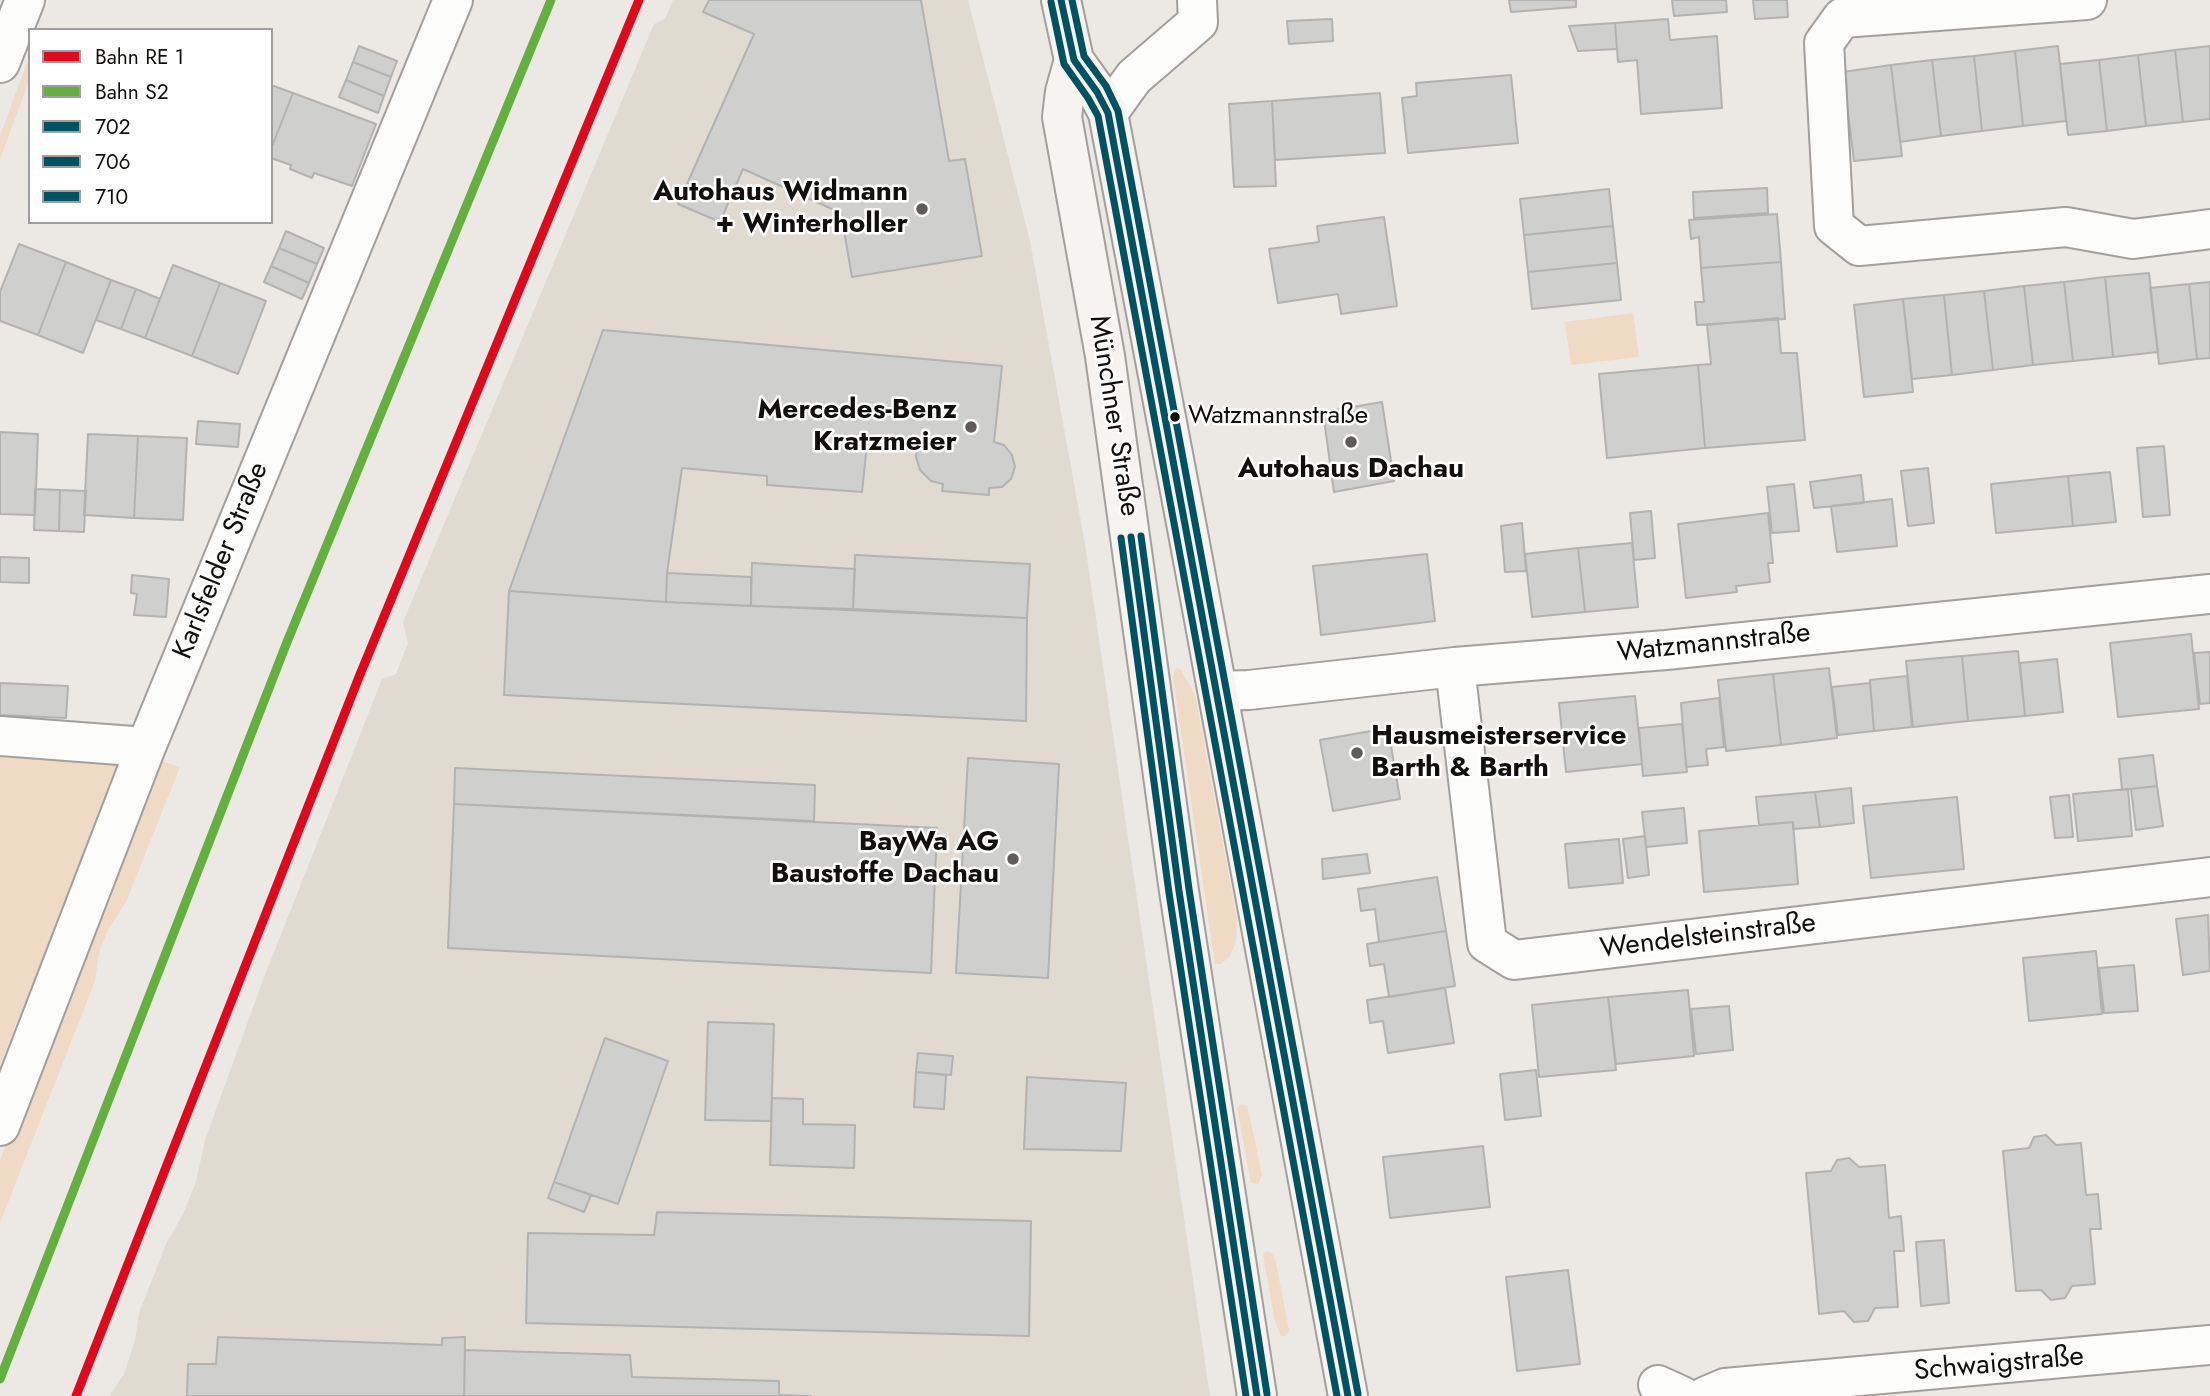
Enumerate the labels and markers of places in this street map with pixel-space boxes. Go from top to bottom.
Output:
place label: Autohaus Widmann + Winterholler [653,176,908,242]
marker: Autohaus Widmann + Winterholler [914,201,930,217]
place label: Mercedes-Benz Kratzmeier [757,394,957,460]
place label: Watzmannstraße [1188,401,1368,433]
marker: Watzmannstraße [1168,410,1182,424]
marker: Mercedes-Benz Kratzmeier [963,419,979,435]
marker: Autohaus Dachau [1343,434,1359,450]
place label: Autohaus Dachau [1238,453,1464,487]
place label: Hausmeisterservice Barth & Barth [1371,720,1626,786]
marker: Hausmeisterservice Barth & Barth [1349,745,1365,761]
place label: BayWa AG Baustoffe Dachau [771,826,999,892]
marker: BayWa AG Baustoffe Dachau [1005,851,1021,867]

